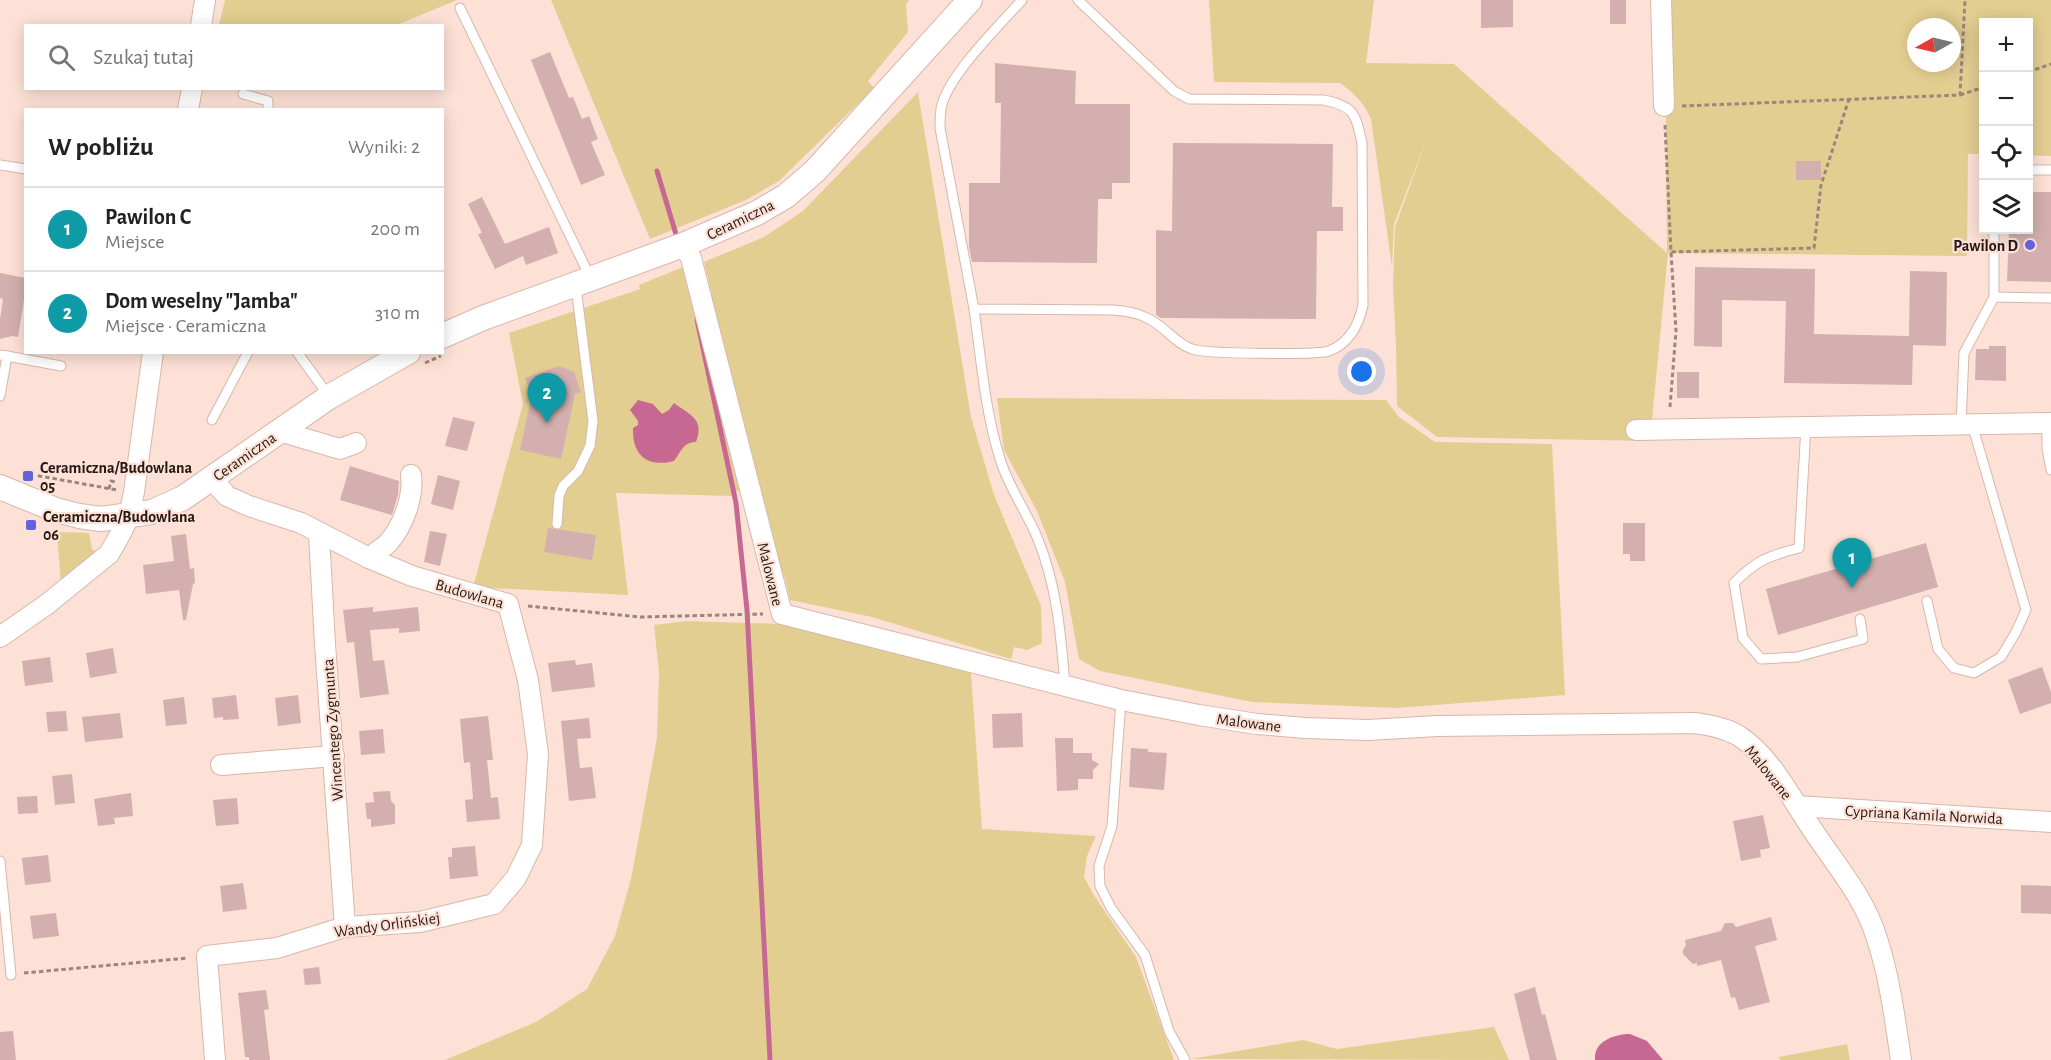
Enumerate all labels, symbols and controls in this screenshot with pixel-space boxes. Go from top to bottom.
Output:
north arrow [1907,18,1961,72]
map controls [1979,18,2033,234]
button: + [1979,18,2033,72]
search box [24,24,444,90]
icon: search [45,41,78,74]
text: Szukaj tutaj [93,46,194,68]
button: − [1979,72,2033,126]
button: locate [1979,126,2033,180]
text: W pobliżu [48,134,154,160]
text: Wyniki: 2 [348,137,420,157]
button: layers [1979,180,2033,234]
street label: Ceramiczna [704,197,777,243]
text: Pawilon C [105,206,191,228]
text: 1 [64,219,71,239]
text: 200 m [370,219,420,239]
text: Miejsce [105,232,164,252]
place label: Pawilon D [1953,238,2019,254]
marker: Pawilon D [2023,238,2037,252]
text: Dom weselny "Jamba" [105,290,298,312]
text: 2 [63,303,72,323]
text: 310 m [375,303,420,323]
text: Miejsce · Ceramiczna [105,316,267,336]
your location [1347,357,1376,386]
pin: 2 [528,374,566,423]
street label: Ceramiczna [210,429,279,484]
place label: Ceramiczna/Budowlana 05 [40,460,192,494]
marker: Ceramiczna/Budowlana 05 [21,469,35,483]
place label: Ceramiczna/Budowlana 06 [43,509,195,543]
marker: Ceramiczna/Budowlana 06 [24,518,38,532]
pin: 1 [1832,538,1872,588]
street label: Malowane [754,541,786,608]
street label: Budowlana [434,577,506,611]
street label: Wincentego Zygmunta [320,658,347,802]
street label: Malowane [1216,711,1282,735]
street label: Malowane [1742,742,1795,803]
street label: Cypriana Kamila Norwida [1845,803,2003,828]
street label: Wandy Orlińskiej [333,910,441,941]

